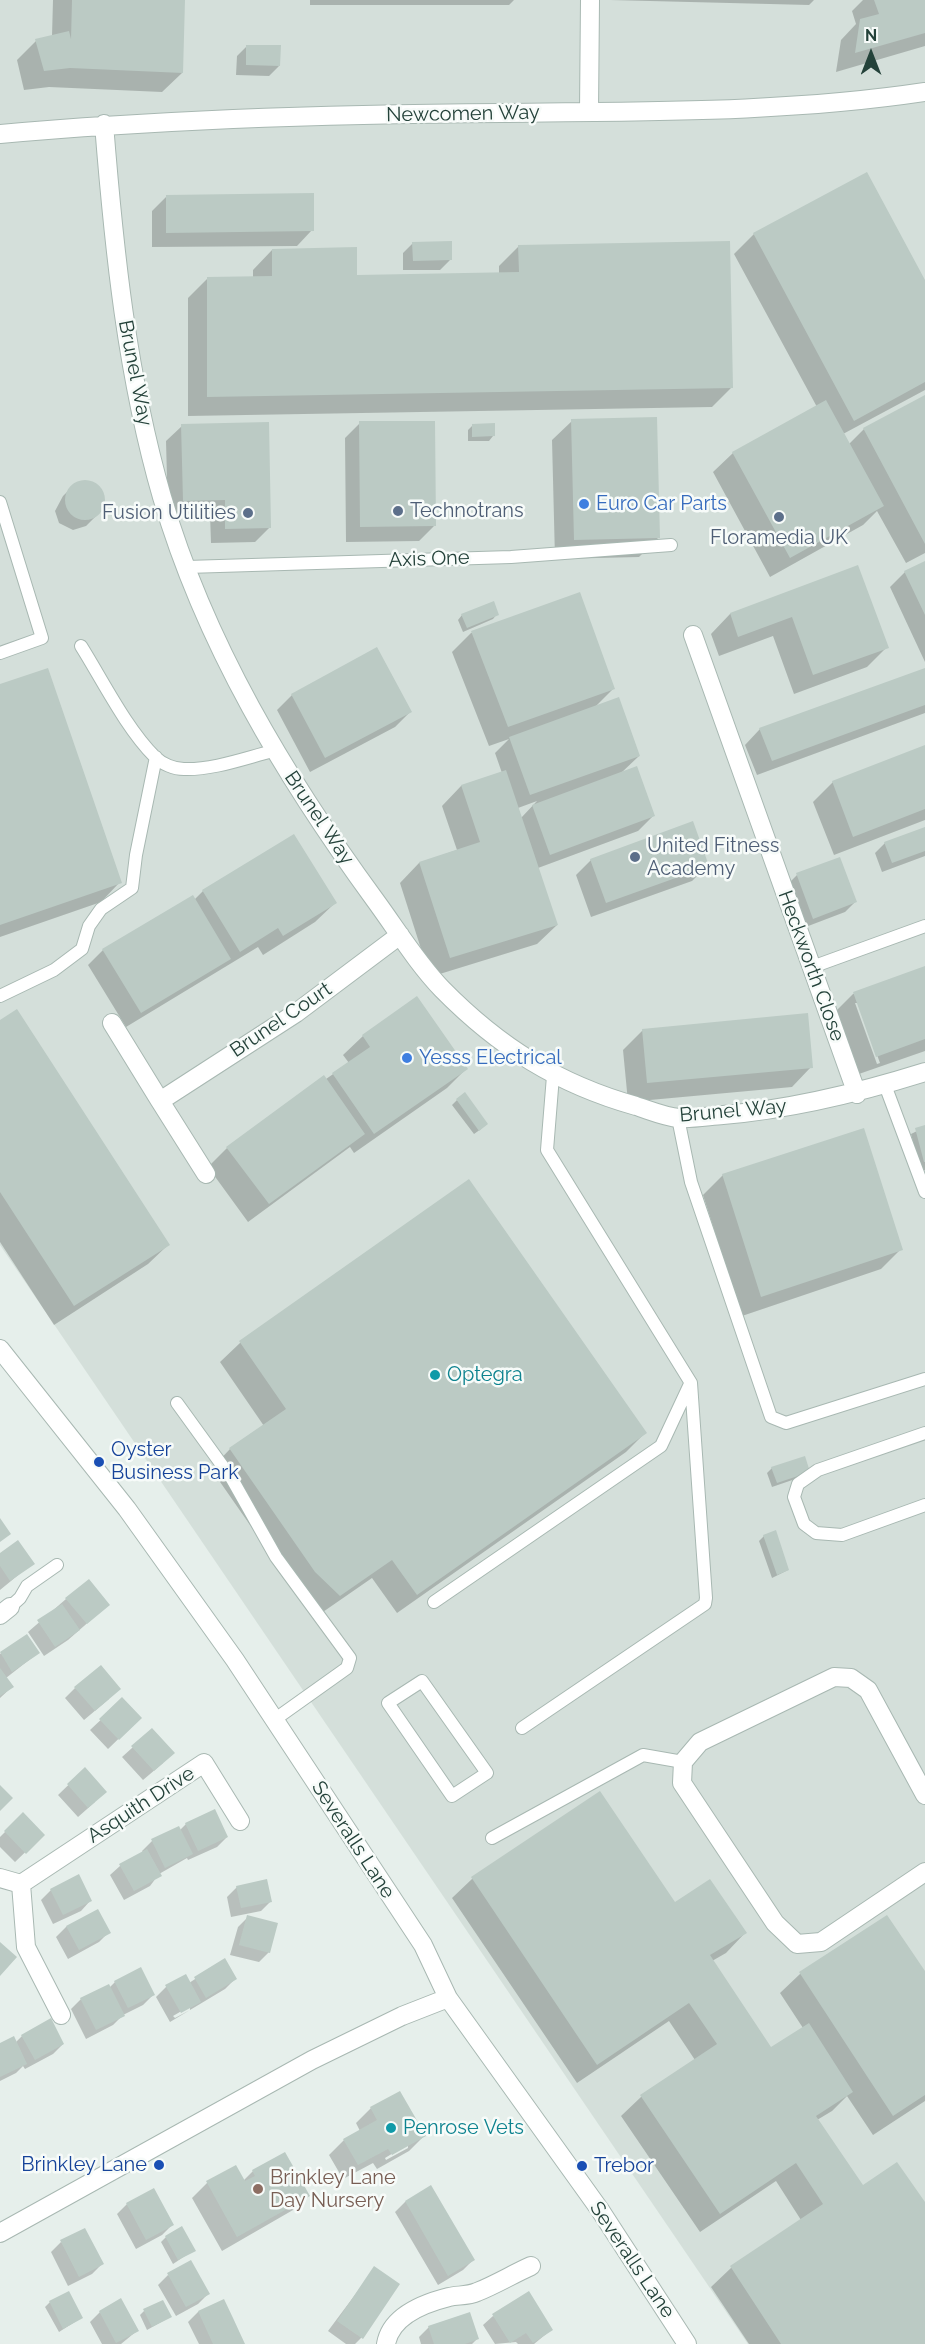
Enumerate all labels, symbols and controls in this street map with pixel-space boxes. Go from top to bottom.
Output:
north arrow [841,24,901,84]
text: N [865,26,877,45]
street label: Newcomen Way [386,101,540,127]
street label: Brunel Way [113,318,157,428]
place label: Euro Car Parts [596,492,727,516]
marker: Euro Car Parts [577,497,591,511]
place label: Technotrans [410,499,524,523]
place label: Fusion Utilities [102,501,236,525]
marker: Technotrans [391,504,405,518]
marker: Fusion Utilities [241,506,255,520]
marker: Floramedia UK [772,510,786,524]
place label: Floramedia UK [710,526,848,550]
street label: Axis One [388,546,470,572]
street label: Brunel Way [279,767,359,869]
place label: United Fitness Academy [647,834,779,881]
marker: United Fitness Academy [628,850,642,864]
street label: Heckworth Close [773,887,849,1045]
street label: Brunel Court [226,977,336,1063]
place label: Yesss Electrical [419,1046,562,1070]
marker: Yesss Electrical [400,1051,414,1065]
street label: Brunel Way [678,1094,788,1128]
place label: Optegra [447,1363,523,1387]
marker: Optegra [428,1368,442,1382]
place label: Oyster Business Park [111,1438,239,1485]
marker: Oyster Business Park [92,1455,106,1469]
street label: Asquith Drive [83,1761,199,1849]
street label: Severalls Lane [306,1777,400,1903]
place label: Penrose Vets [403,2116,524,2140]
marker: Penrose Vets [384,2121,398,2135]
place label: Brinkley Lane [21,2153,147,2177]
place label: Trebor [594,2154,654,2178]
marker: Brinkley Lane [152,2158,166,2172]
marker: Trebor [575,2159,589,2173]
place label: Brinkley Lane Day Nursery [270,2166,396,2213]
marker: Brinkley Lane Day Nursery [251,2182,265,2196]
street label: Severalls Lane [584,2197,680,2323]

